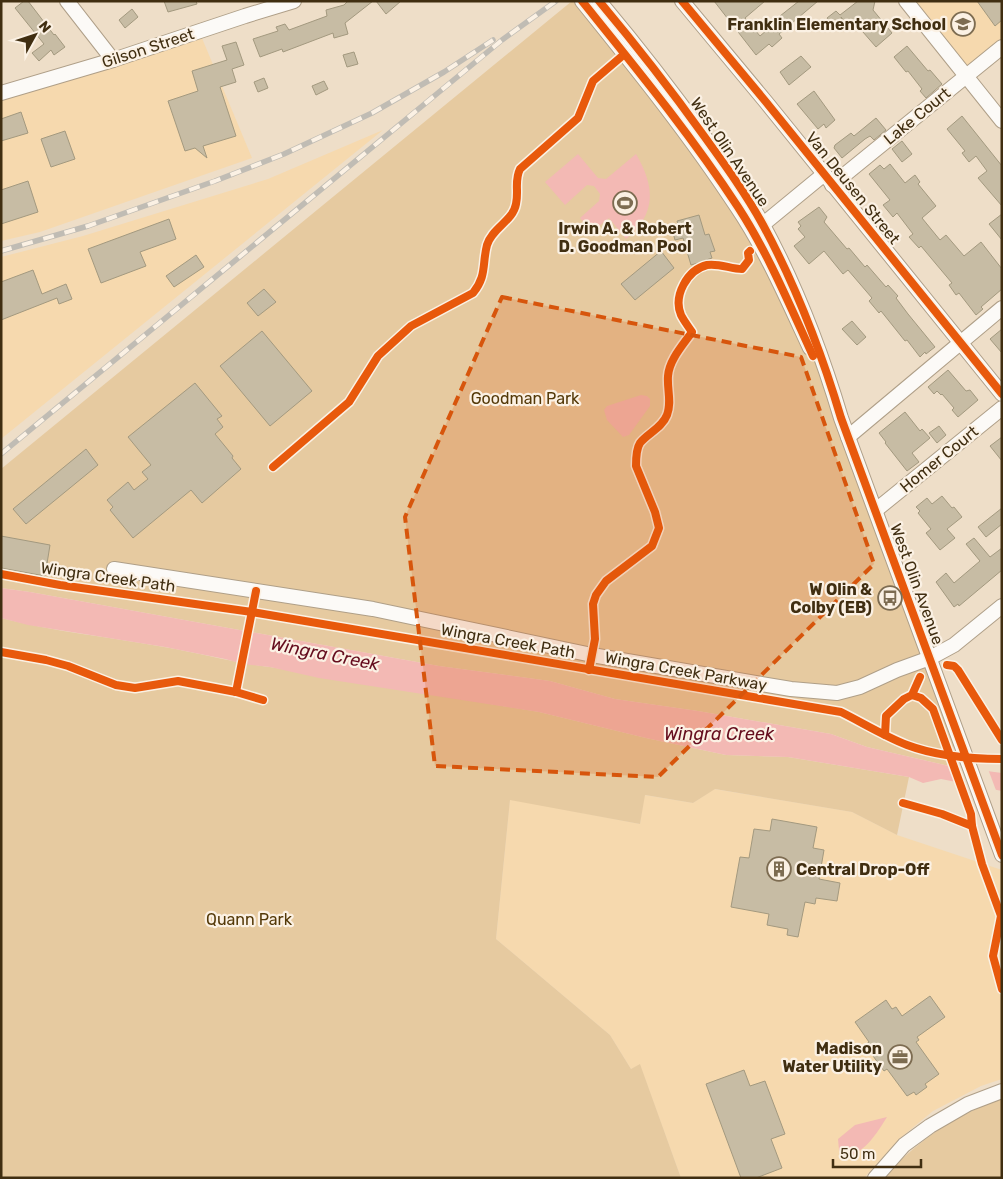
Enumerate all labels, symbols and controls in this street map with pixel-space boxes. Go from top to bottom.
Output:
north arrow [10,10,60,60]
school or university icon: Franklin Elementary School [950,11,976,37]
place label: Franklin Elementary School [727,15,946,34]
text: N [35,18,54,36]
street label: Gilson Street [99,24,197,72]
street label: Lake Court [880,83,954,149]
street label: West Olin Avenue [686,94,774,210]
street label: Van Deusen Street [802,128,904,248]
sports icon: Irwin A. & Robert D. Goodman Pool [612,190,638,216]
place label: Irwin A. & Robert D. Goodman Pool [558,219,692,256]
park label: Goodman Park [471,389,580,408]
street label: Homer Court [896,422,982,496]
street label: West Olin Avenue [886,521,948,647]
street label: Wingra Creek Path [39,558,177,596]
place label: W Olin & Colby (EB) [790,580,872,617]
bus stop icon: W Olin & Colby (EB) [877,585,903,611]
street label: Wingra Creek Path [439,620,577,662]
water label: Wingra Creek [269,633,382,675]
street label: Wingra Creek Parkway [603,647,769,695]
water label: Wingra Creek [664,723,775,745]
building icon: Central Drop-Off [766,856,792,882]
place label: Central Drop-Off [796,860,930,879]
park label: Quann Park [206,910,293,929]
place label: Madison Water Utility [782,1039,882,1076]
office icon: Madison Water Utility [887,1044,913,1070]
scale bar [833,1136,920,1168]
text: 50 m [840,1145,875,1163]

